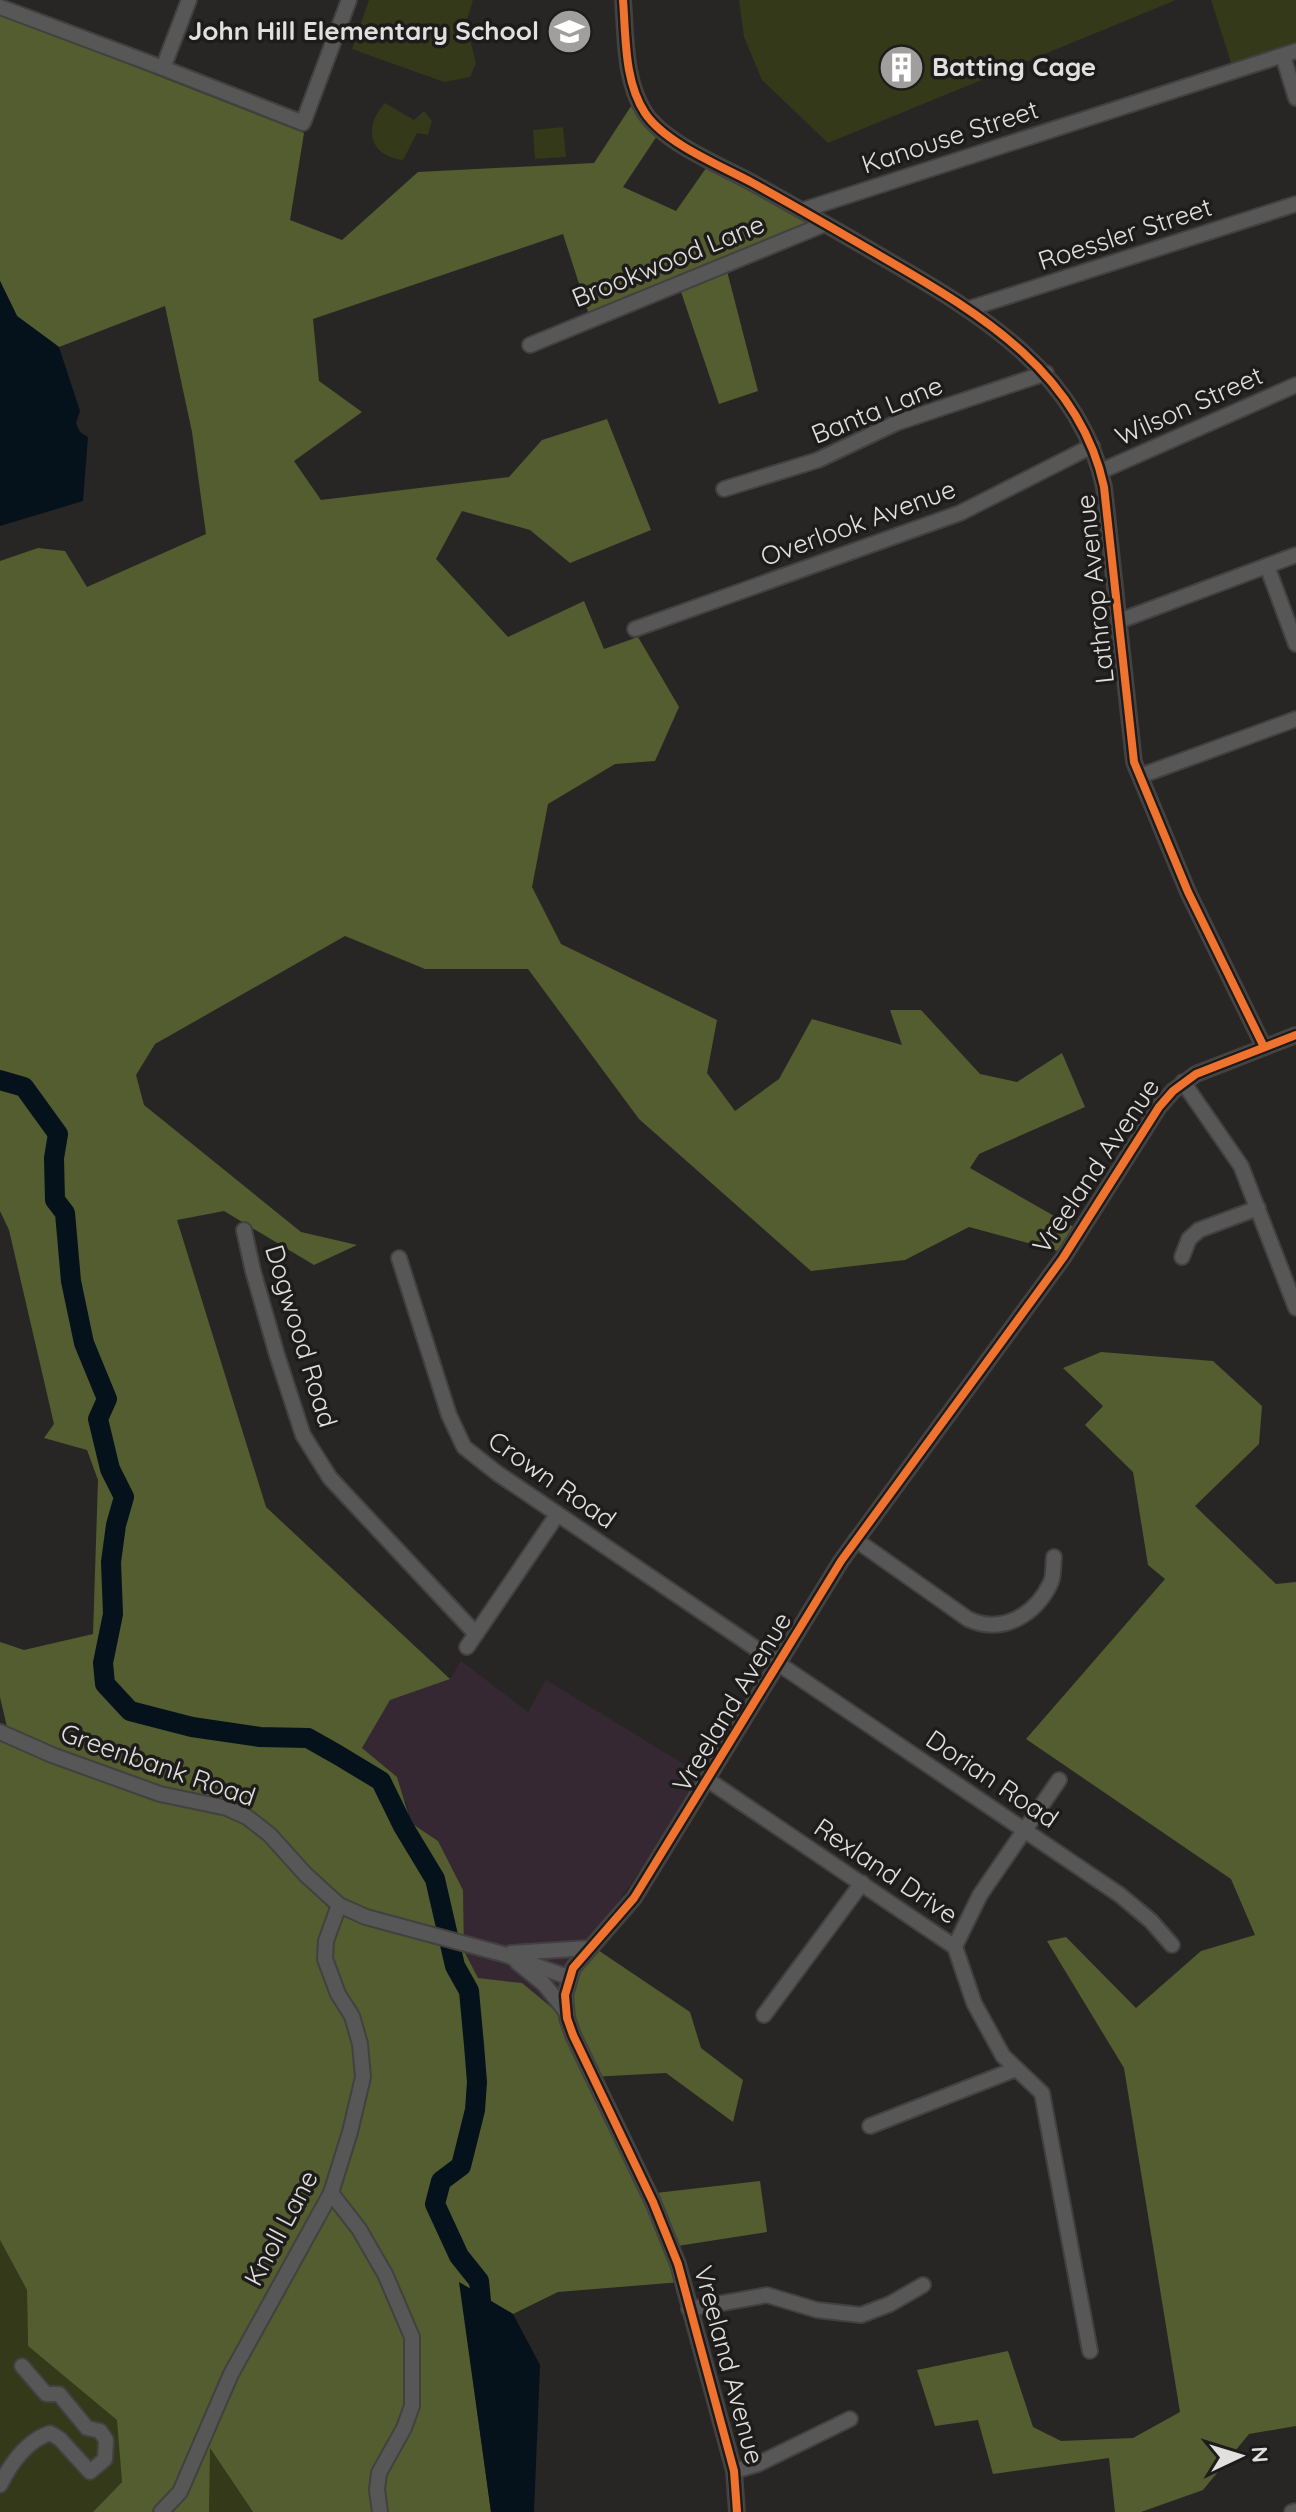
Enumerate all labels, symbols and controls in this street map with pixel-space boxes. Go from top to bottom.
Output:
school or university icon: John Hill Elementary School [546,7,594,55]
place label: John Hill Elementary School [188,14,539,47]
building icon: Batting Cage [877,43,925,91]
place label: Batting Cage [932,50,1096,83]
street label: Kanouse Street [857,92,1042,181]
street label: Roessler Street [1034,190,1216,277]
street label: Brookwood Lane [567,207,769,314]
street label: Wilson Street [1110,358,1268,453]
street label: Banta Lane [806,368,947,451]
street label: Overlook Avenue [756,472,960,573]
street label: Lathrop Avenue [1068,493,1121,685]
street label: Vreeland Avenue [1025,1072,1166,1260]
street label: Dogwood Road [258,1241,345,1431]
street label: Crown Road [482,1424,622,1536]
street label: Vreeland Avenue [665,1606,798,1798]
street label: Greenbank Road [56,1716,260,1813]
street label: Dorian Road [920,1722,1065,1835]
street label: Rexland Drive [808,1810,965,1931]
street label: Knoll Lane [236,2164,325,2291]
street label: Vreeland Avenue [687,2262,772,2468]
north arrow [1200,2416,1280,2496]
text: N [1245,2446,1274,2464]

